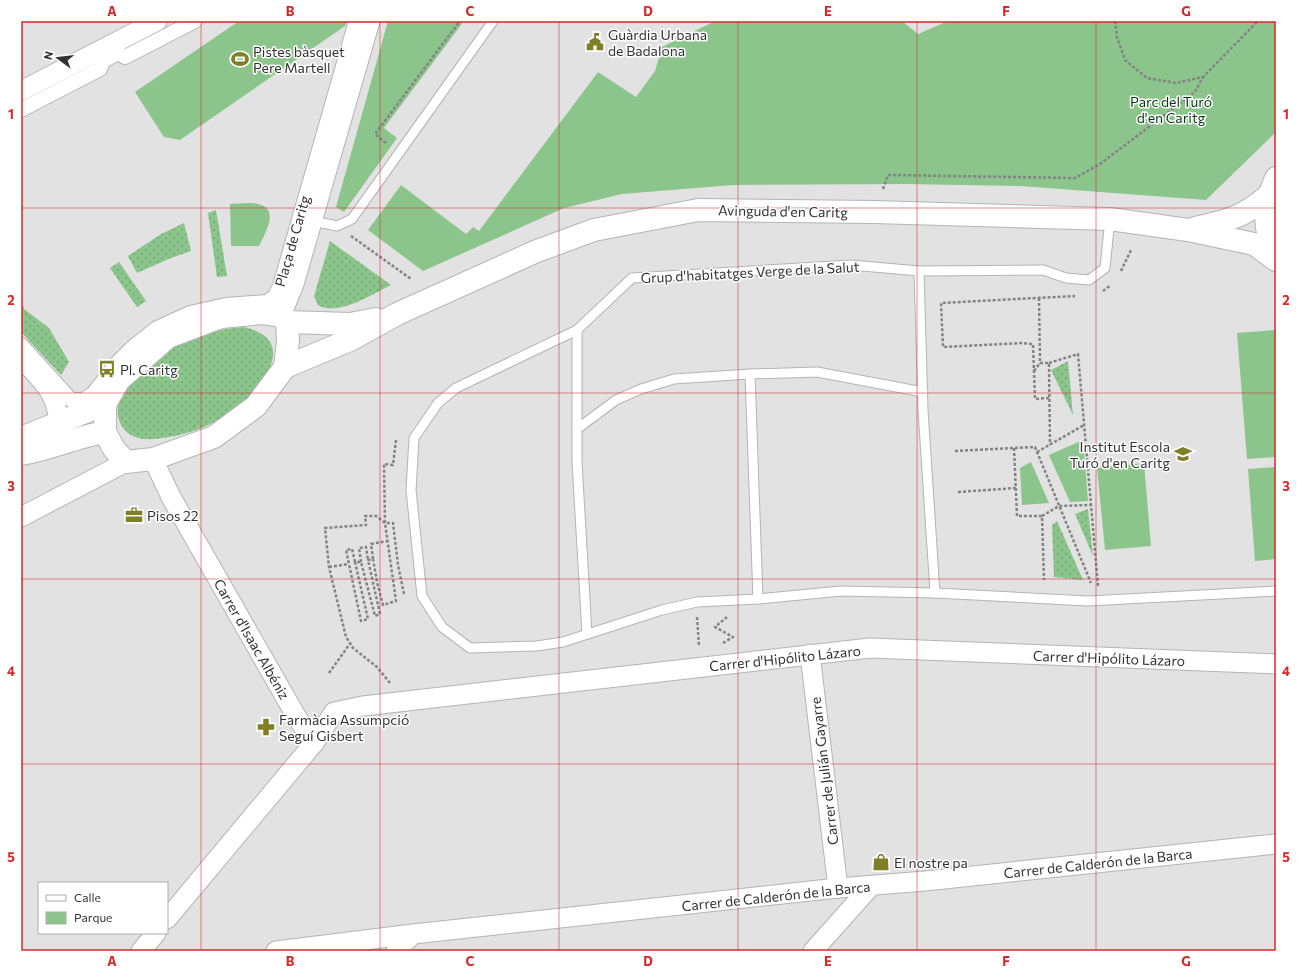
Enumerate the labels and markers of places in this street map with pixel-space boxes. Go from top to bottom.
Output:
place label: Guàrdia Urbana de Badalona [608,26,707,59]
public building icon: Guàrdia Urbana de Badalona [585,32,605,52]
place label: Pistes bàsquet Pere Martell [253,43,345,76]
sports icon: Pistes bàsquet Pere Martell [230,49,250,69]
bus stop icon: Pl. Caritg [97,359,117,379]
place label: Pl. Caritg [120,361,178,378]
place label: Institut Escola Turó d'en Caritg [1070,438,1170,471]
school or university icon: Institut Escola Turó d'en Caritg [1173,444,1193,464]
office icon: Pisos 22 [124,505,144,525]
place label: Pisos 22 [147,507,199,524]
place label: Farmàcia Assumpció Seguí Gisbert [279,711,409,744]
pharmacy icon: Farmàcia Assumpció Seguí Gisbert [256,717,276,737]
shop icon: El nostre pa [871,852,891,872]
place label: El nostre pa [894,854,968,871]

